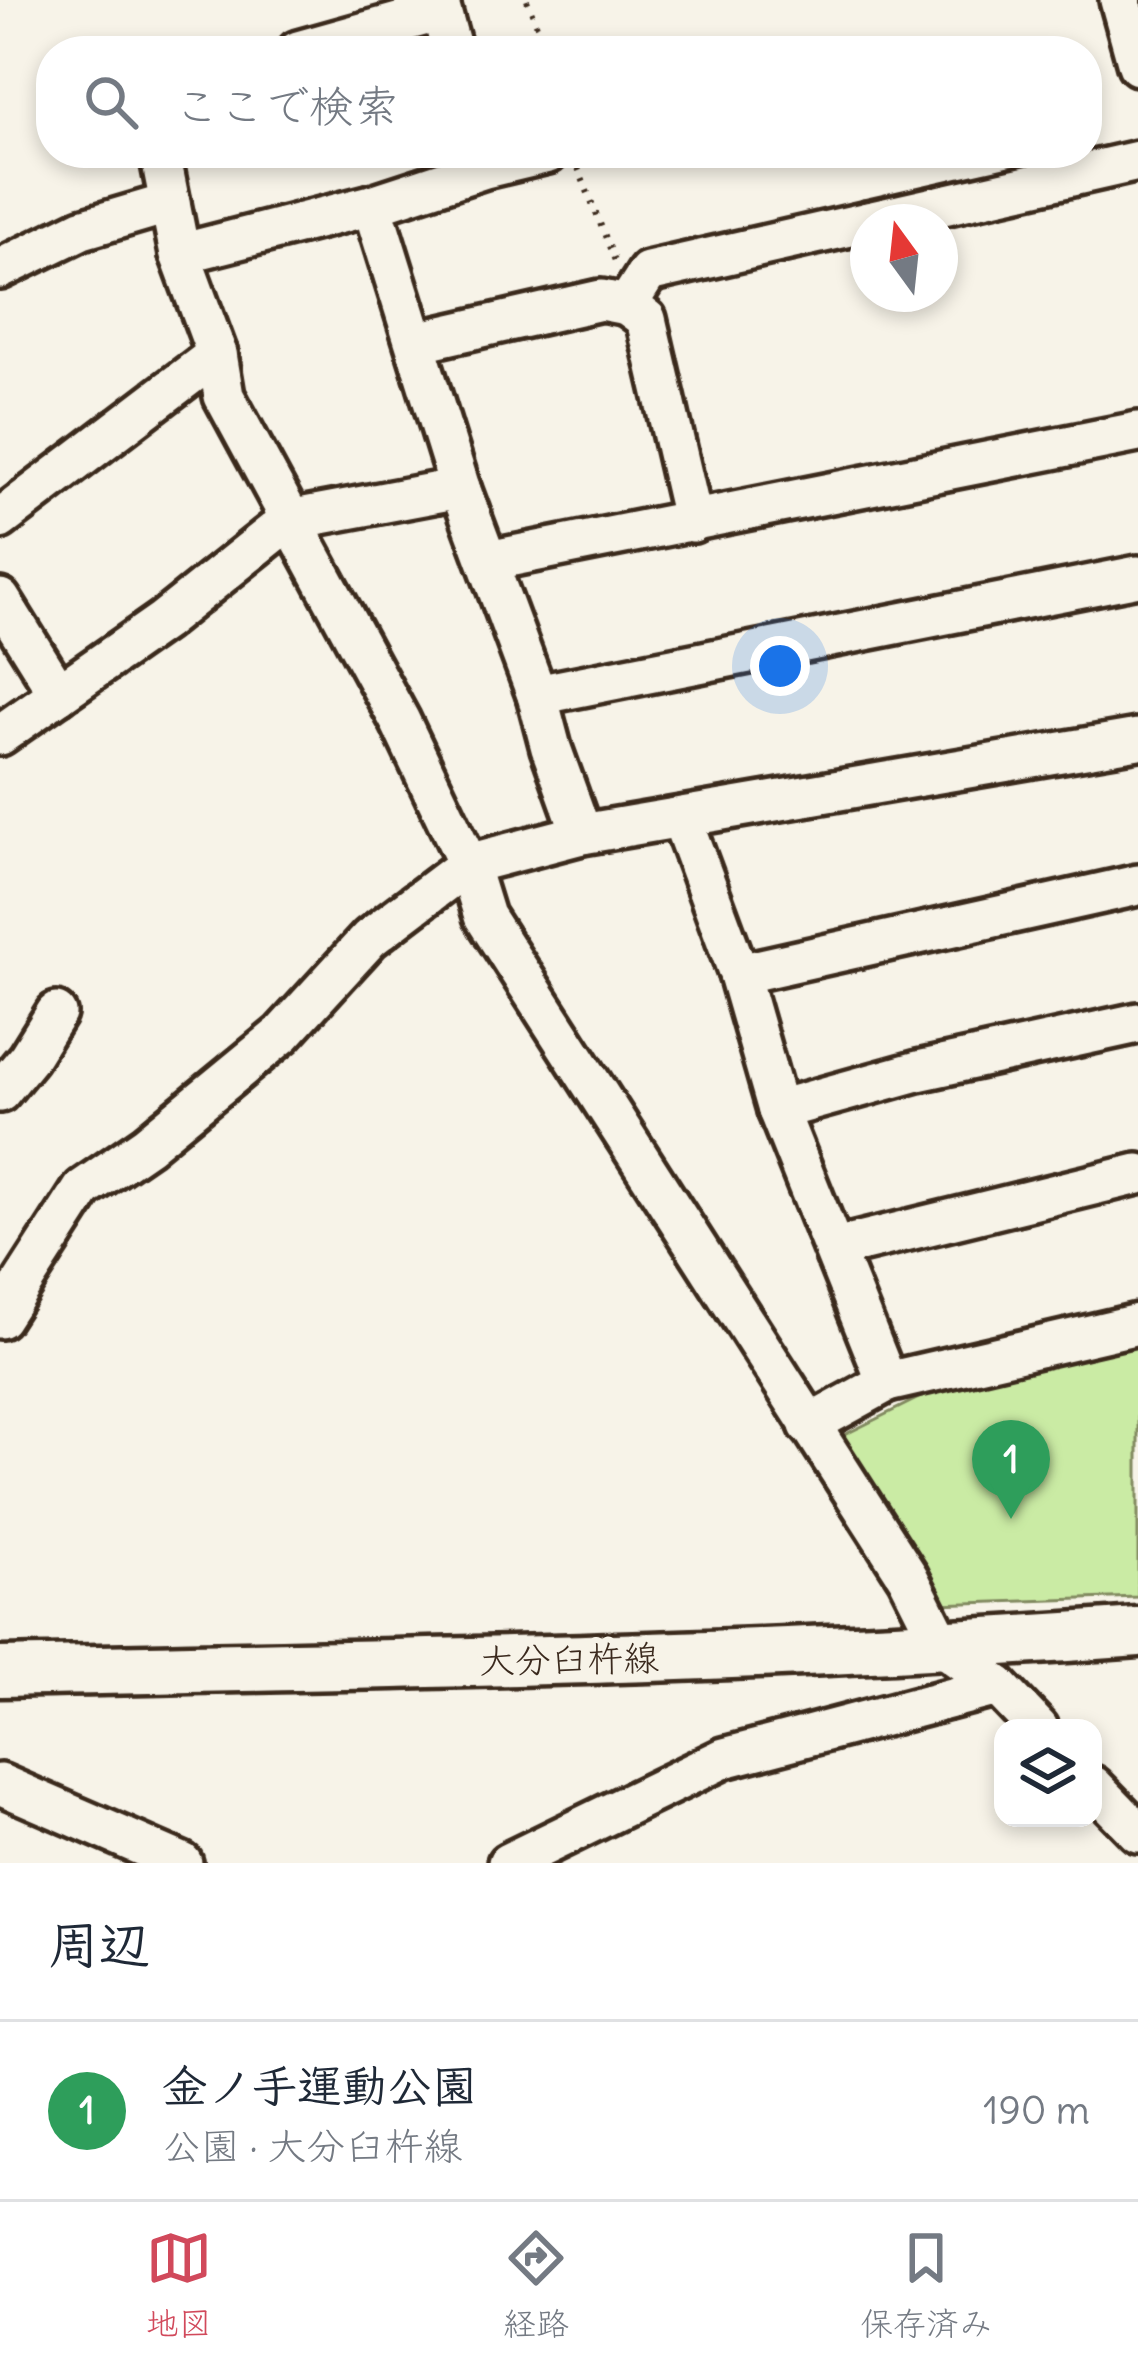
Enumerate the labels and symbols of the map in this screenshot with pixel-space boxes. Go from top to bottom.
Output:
north arrow [850,204,958,312]
your location [750,636,810,696]
pin: 1 [972,1420,1050,1519]
street label: 大分臼杵線 [479,1635,659,1684]

